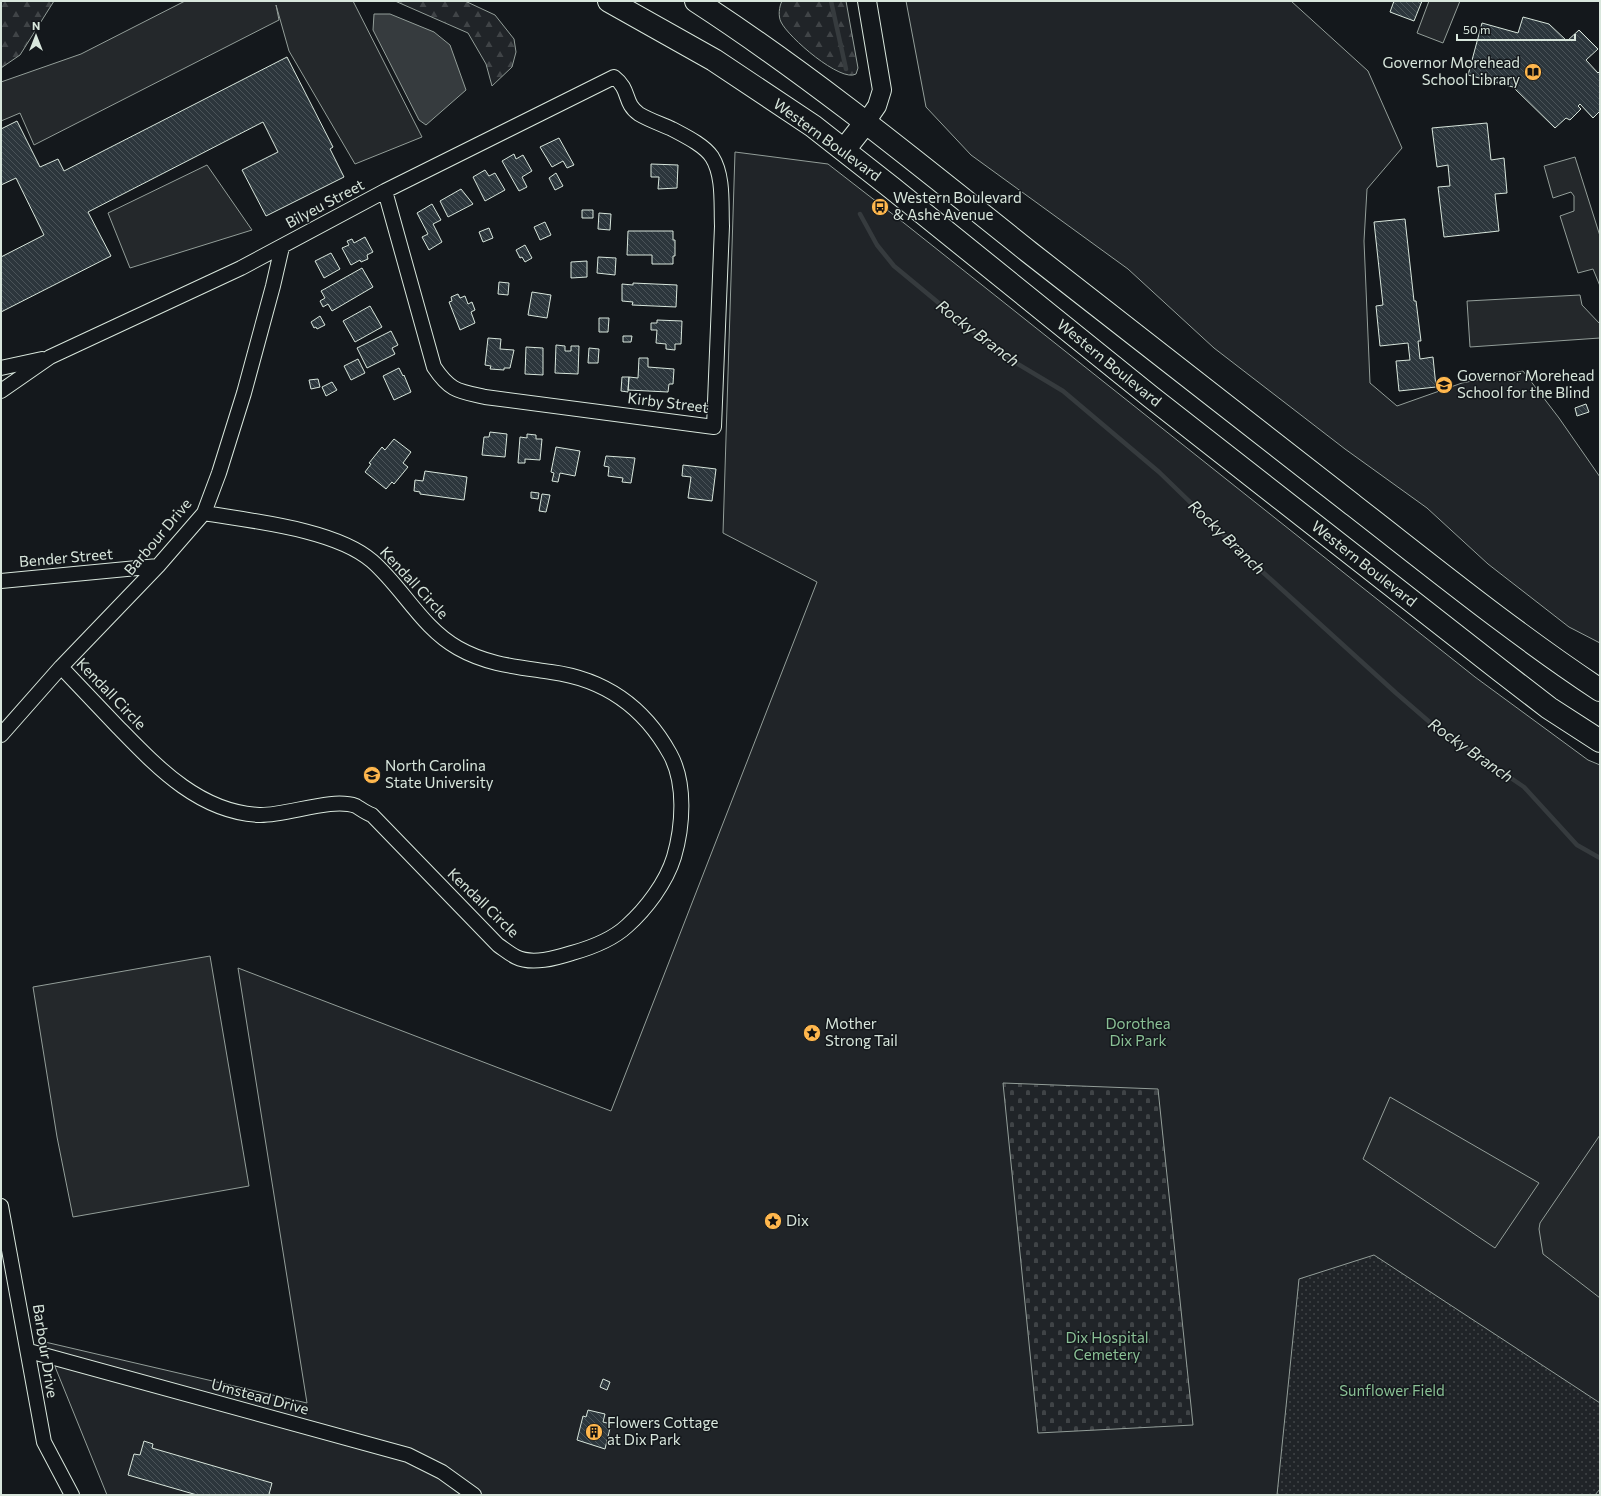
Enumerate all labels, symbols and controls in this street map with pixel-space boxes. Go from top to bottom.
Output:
north arrow [16,16,56,56]
scale bar [1457,16,1575,42]
text: N [32,19,40,32]
text: 50 m [1463,22,1491,36]
place label: Governor Morehead School Library [1383,53,1520,88]
library icon: Governor Morehead School Library [1523,62,1543,82]
street label: Western Boulevard [770,94,885,184]
street label: Bilyeu Street [282,175,367,231]
place label: Western Boulevard & Ashe Avenue [893,188,1022,223]
bus stop icon: Western Boulevard & Ashe Avenue [870,197,890,217]
water label: Rocky Branch [933,295,1023,370]
street label: Western Boulevard [1054,315,1165,410]
place label: Governor Morehead School for the Blind [1457,366,1594,401]
school or university icon: Governor Morehead School for the Blind [1434,375,1454,395]
street label: Kirby Street [627,388,710,416]
street label: Barbour Drive [120,494,195,578]
water label: Rocky Branch [1185,495,1270,578]
street label: Western Boulevard [1308,517,1421,610]
street label: Kendall Circle [377,543,453,622]
street label: Bender Street [18,544,114,570]
street label: Kendall Circle [73,654,150,733]
water label: Rocky Branch [1425,713,1517,786]
place label: North Carolina State University [385,756,494,791]
school or university icon: North Carolina State University [362,765,382,785]
street label: Kendall Circle [444,864,523,941]
place label: Mother Strong Tail [825,1014,898,1049]
park label: Dorothea Dix Park [1105,1014,1171,1049]
place icon: Mother Strong Tail [802,1023,822,1043]
place icon: Dix [763,1211,783,1231]
place label: Dix [786,1211,809,1229]
street label: Barbour Drive [30,1303,62,1399]
park label: Dix Hospital Cemetery [1065,1328,1149,1363]
street label: Umstead Drive [209,1374,311,1418]
park label: Sunflower Field [1339,1381,1445,1399]
place label: Flowers Cottage at Dix Park [607,1413,718,1448]
building icon: Flowers Cottage at Dix Park [584,1422,604,1442]

